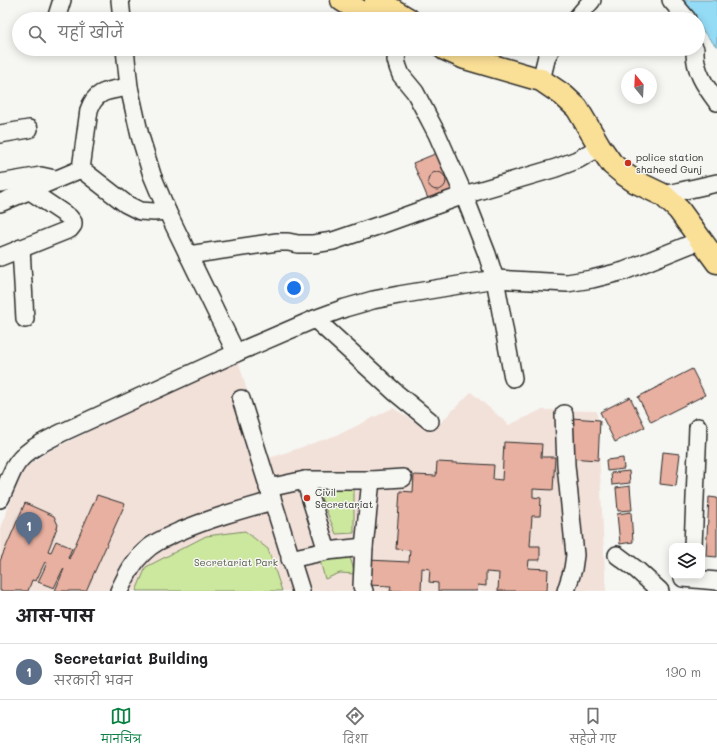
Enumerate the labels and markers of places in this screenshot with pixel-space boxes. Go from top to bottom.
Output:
place label: police station shaheed Gunj [636,150,703,176]
marker: police station shaheed Gunj [623,158,633,168]
place label: Civil Secretariat [315,485,373,511]
marker: Civil Secretariat [302,493,312,503]
pin: 1 [16,512,42,545]

